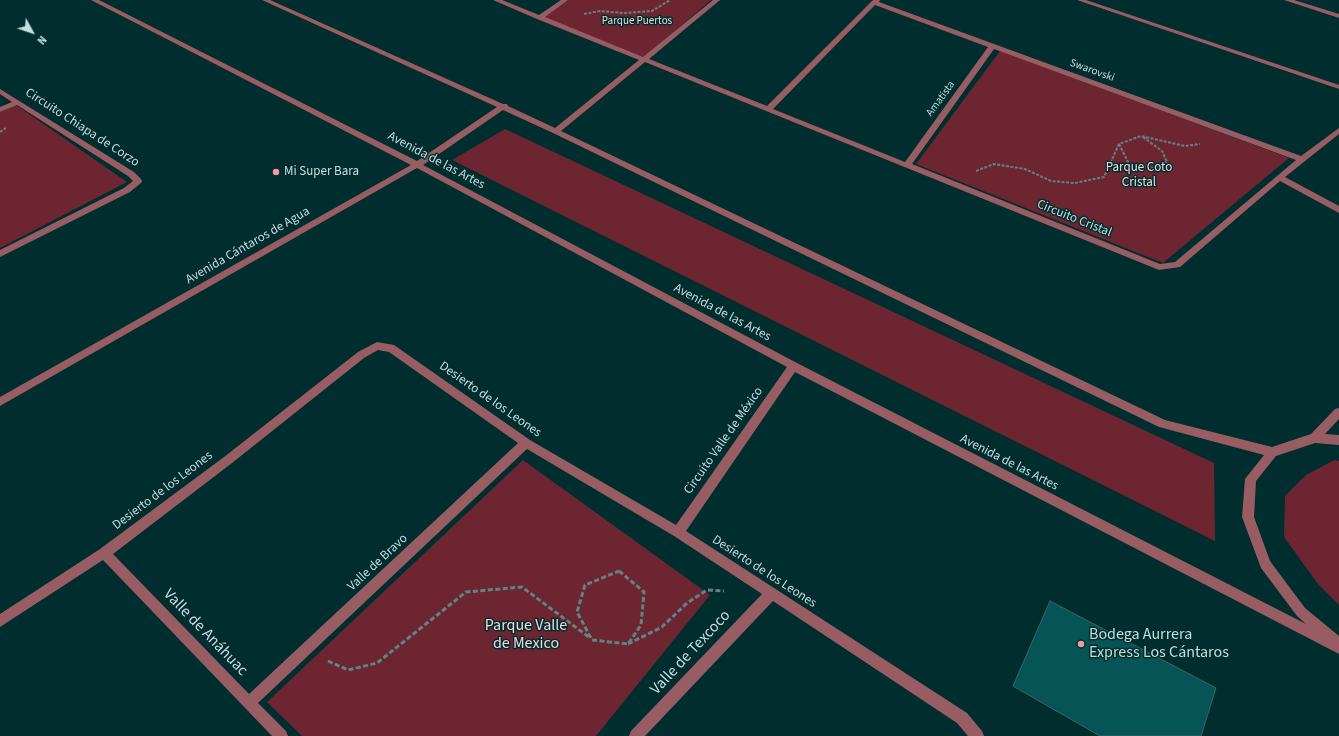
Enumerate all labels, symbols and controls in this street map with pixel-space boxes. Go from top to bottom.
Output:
north arrow [12,12,52,52]
park label: Parque Puertos [602,15,672,29]
text: N [33,32,50,48]
street label: Swarovski [1068,57,1116,85]
street label: Amatista [924,79,958,119]
street label: Circuito Chiapa de Corzo [22,85,142,171]
street label: Avenida de las Artes [385,129,487,193]
park label: Parque Coto Cristal [1106,160,1172,191]
place label: Mi Super Bara [284,164,359,180]
marker: Mi Super Bara [271,167,281,177]
street label: Circuito Cristal [1034,197,1114,241]
street label: Avenida Cántaros de Agua [183,204,313,288]
street label: Avenida de las Artes [671,281,773,345]
street label: Desierto de los Leones [436,359,544,441]
street label: Circuito Valle de México [681,384,767,498]
street label: Avenida de las Artes [957,432,1061,494]
street label: Desierto de los Leones [110,448,216,534]
street label: Valle de Bravo [345,531,411,595]
street label: Desierto de los Leones [709,532,819,612]
street label: Valle de Anáhuac [159,585,251,681]
street label: Valle de Texcoco [647,607,735,699]
park label: Parque Valle de Mexico [485,616,567,654]
place label: Bodega Aurrera Express Los Cántaros [1089,625,1229,663]
marker: Bodega Aurrera Express Los Cántaros [1076,639,1086,649]

